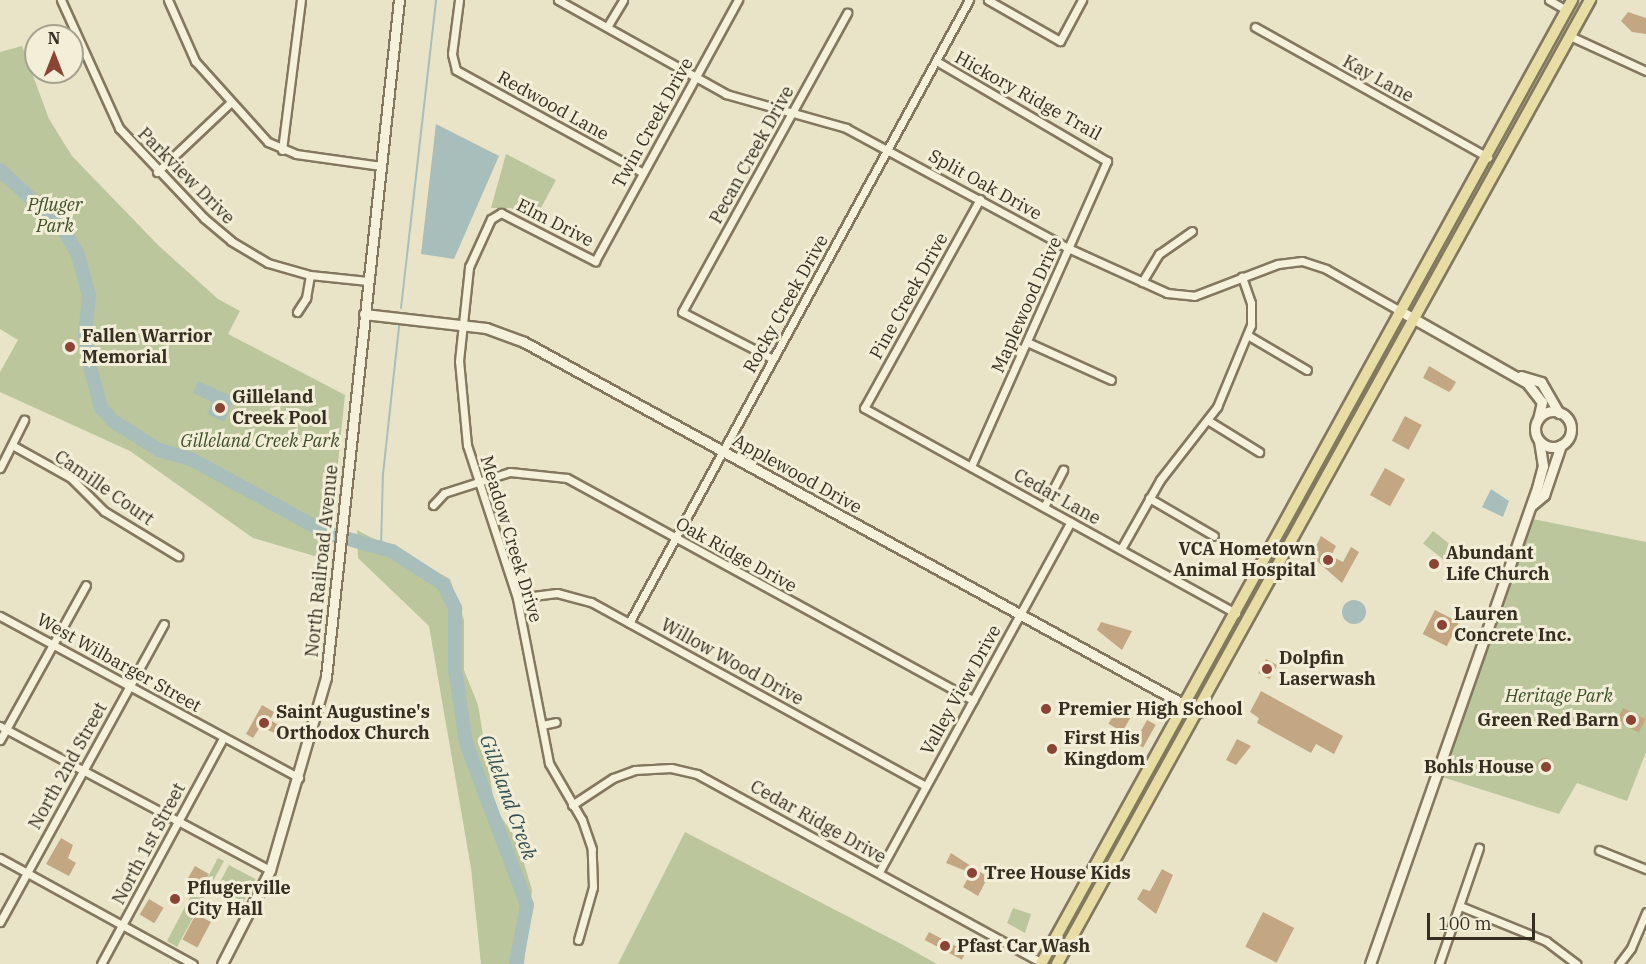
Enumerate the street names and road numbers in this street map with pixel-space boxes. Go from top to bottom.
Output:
street label: Hickory Ridge Trail [951,47,1105,145]
street label: Kay Lane [1339,51,1417,107]
street label: Twin Creek Drive [608,54,698,192]
street label: Redwood Lane [494,67,612,145]
street label: Pecan Creek Drive [705,82,799,228]
street label: Parkview Drive [133,123,239,229]
street label: Split Oak Drive [925,145,1045,225]
street label: Elm Drive [513,194,597,252]
street label: Pine Creek Drive [865,229,953,363]
street label: Rocky Creek Drive [739,231,833,377]
street label: Maplewood Drive [987,234,1067,376]
street label: Applewood Drive [729,430,865,518]
street label: Camille Court [50,446,158,530]
street label: Meadow Creek Drive [475,453,547,625]
street label: North Railroad Avenue [301,464,343,658]
street label: Cedar Lane [1010,464,1104,530]
street label: Oak Ridge Drive [672,513,800,597]
street label: West Wilbarger Street [33,609,205,717]
street label: Willow Wood Drive [657,614,807,710]
street label: Valley View Drive [916,621,1006,759]
street label: North 2nd Street [24,699,112,833]
street label: Cedar Ridge Drive [746,776,890,868]
street label: North 1st Street [108,780,190,908]

